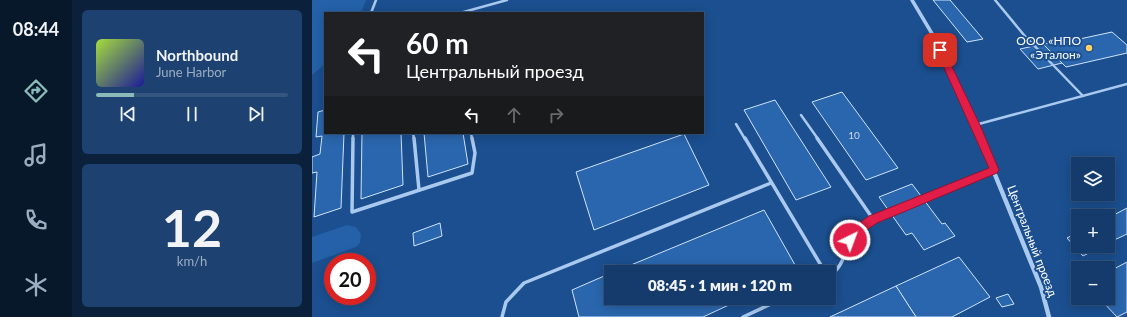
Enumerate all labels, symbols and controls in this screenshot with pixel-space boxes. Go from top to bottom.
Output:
text: 08:44 [13,18,59,40]
text: 60 m [406,26,469,60]
icon: left [340,28,392,80]
pin [923,33,957,67]
place label: ООО «НПО «Эталон» [1016,33,1081,62]
icon: arrive [929,39,951,61]
marker: ООО «НПО «Эталон» [1084,43,1094,53]
text: Northbound [156,46,238,64]
text: Центральный проезд [406,60,584,82]
text: June Harbor [156,64,226,80]
icon: directions [22,77,50,105]
icon: previous [117,103,139,125]
icon: pause [181,103,203,125]
icon: next [245,103,267,125]
icon: left [461,104,483,126]
icon: ahead [503,104,525,126]
icon: right [545,104,567,126]
house number: 10 [848,129,860,141]
icon: music [22,141,50,169]
map controls [1071,157,1115,305]
button: layers [1071,157,1115,201]
street label: Центральный проезд [1004,183,1061,299]
text: 12 [162,196,222,258]
icon: phone [22,206,50,234]
button: + [1071,209,1115,253]
position arrow [829,219,871,261]
text: km/h [177,253,207,269]
speed limit sign: 20 [324,253,376,305]
button: − [1071,261,1115,305]
icon: climate [22,271,50,299]
text: 08:45 · 1 мин · 120 m [648,276,792,294]

